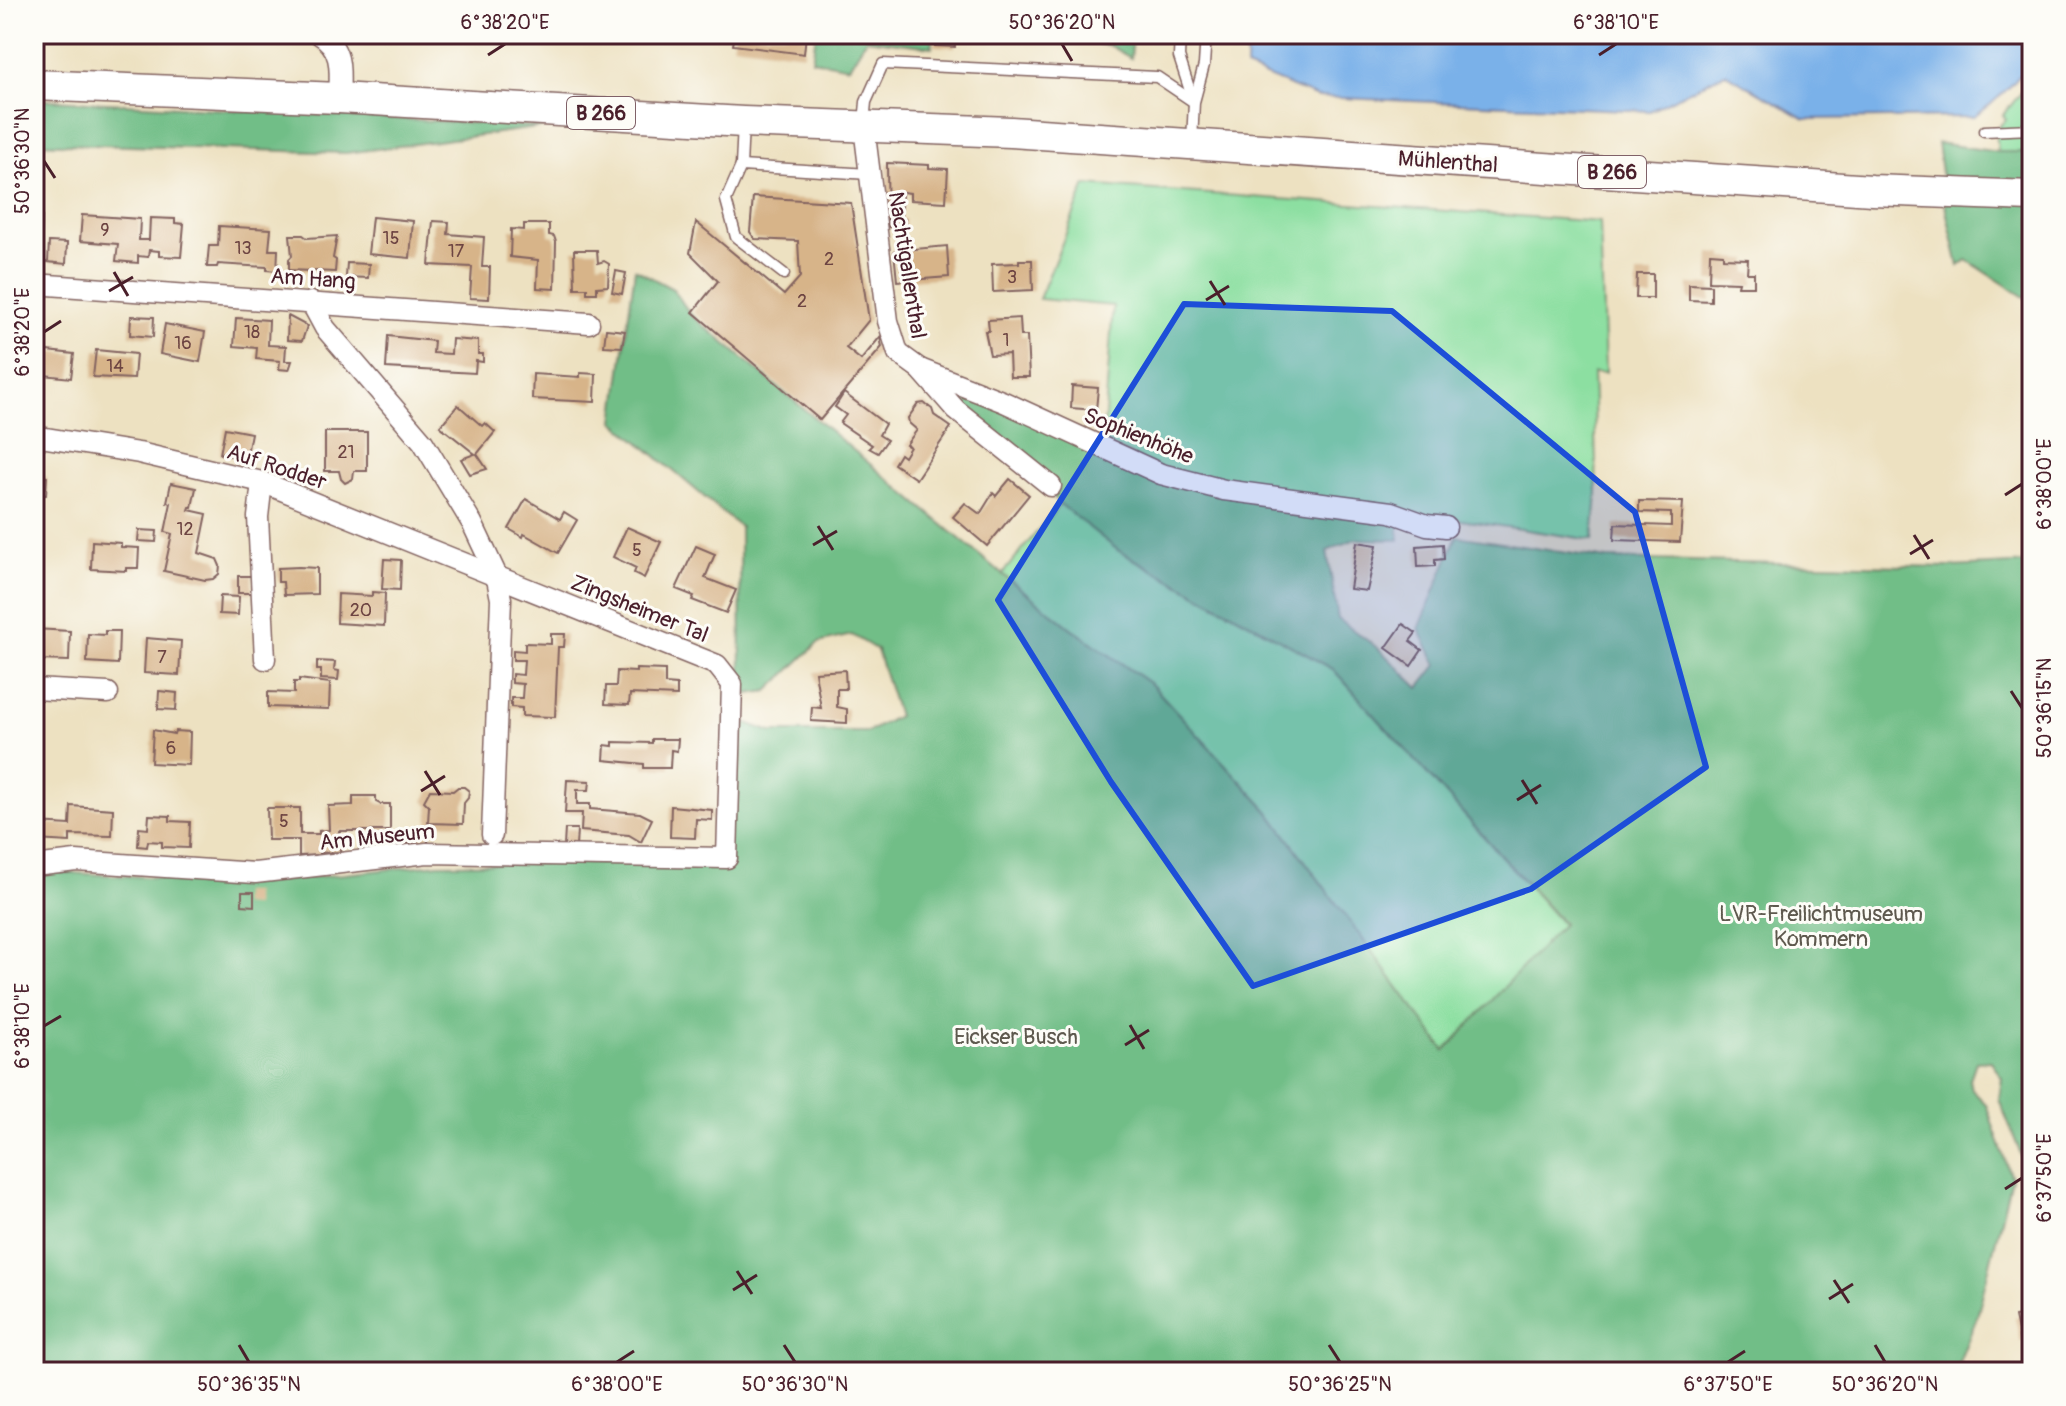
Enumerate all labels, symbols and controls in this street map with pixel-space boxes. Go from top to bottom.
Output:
text: 6°38'20"E [461,10,549,35]
text: 50°36'20"N [1009,10,1115,35]
text: 6°38'10"E [1573,10,1659,35]
road number: B 266 [567,97,635,129]
text: 50°36'30"N [10,108,35,214]
street label: Mühlenthal [1397,145,1499,179]
road number: B 266 [1578,156,1646,188]
street label: Nachtigallenthal [882,190,932,341]
house number: 9 [100,219,110,242]
house number: 15 [383,227,399,250]
house number: 13 [234,237,252,260]
house number: 17 [448,240,465,263]
house number: 2 [824,248,834,271]
street label: Am Hang [269,262,356,296]
house number: 3 [1007,266,1017,289]
text: 6°38'20"E [10,288,35,376]
house number: 2 [797,290,807,313]
house number: 18 [244,321,260,344]
house number: 1 [1002,329,1010,352]
house number: 16 [174,332,192,355]
house number: 14 [106,355,124,378]
street label: Sophienhöhe [1080,401,1198,471]
street label: Auf Rodder [223,438,330,496]
text: 6°38'00"E [2032,438,2057,530]
house number: 21 [337,441,355,464]
house number: 12 [176,518,194,541]
house number: 5 [632,539,642,562]
street label: Zingsheimer Tal [567,569,713,649]
house number: 20 [350,599,372,622]
house number: 7 [157,646,167,669]
text: 50°36'15"N [2032,658,2057,758]
house number: 6 [166,737,176,760]
house number: 5 [279,810,289,833]
street label: Am Museum [318,817,436,857]
park label: LVR-Freilichtmuseum Kommern [1719,900,1923,953]
text: 6°38'10"E [10,983,35,1069]
park label: Eickser Busch [954,1023,1078,1051]
text: 6°37'50"E [2032,1133,2057,1223]
text: 50°36'35"N [197,1372,301,1397]
text: 6°38'00"E [571,1372,663,1397]
text: 50°36'30"N [742,1372,848,1397]
text: 50°36'25"N [1288,1372,1392,1397]
text: 6°37'50"E [1683,1372,1773,1397]
text: 50°36'20"N [1832,1372,1938,1397]

